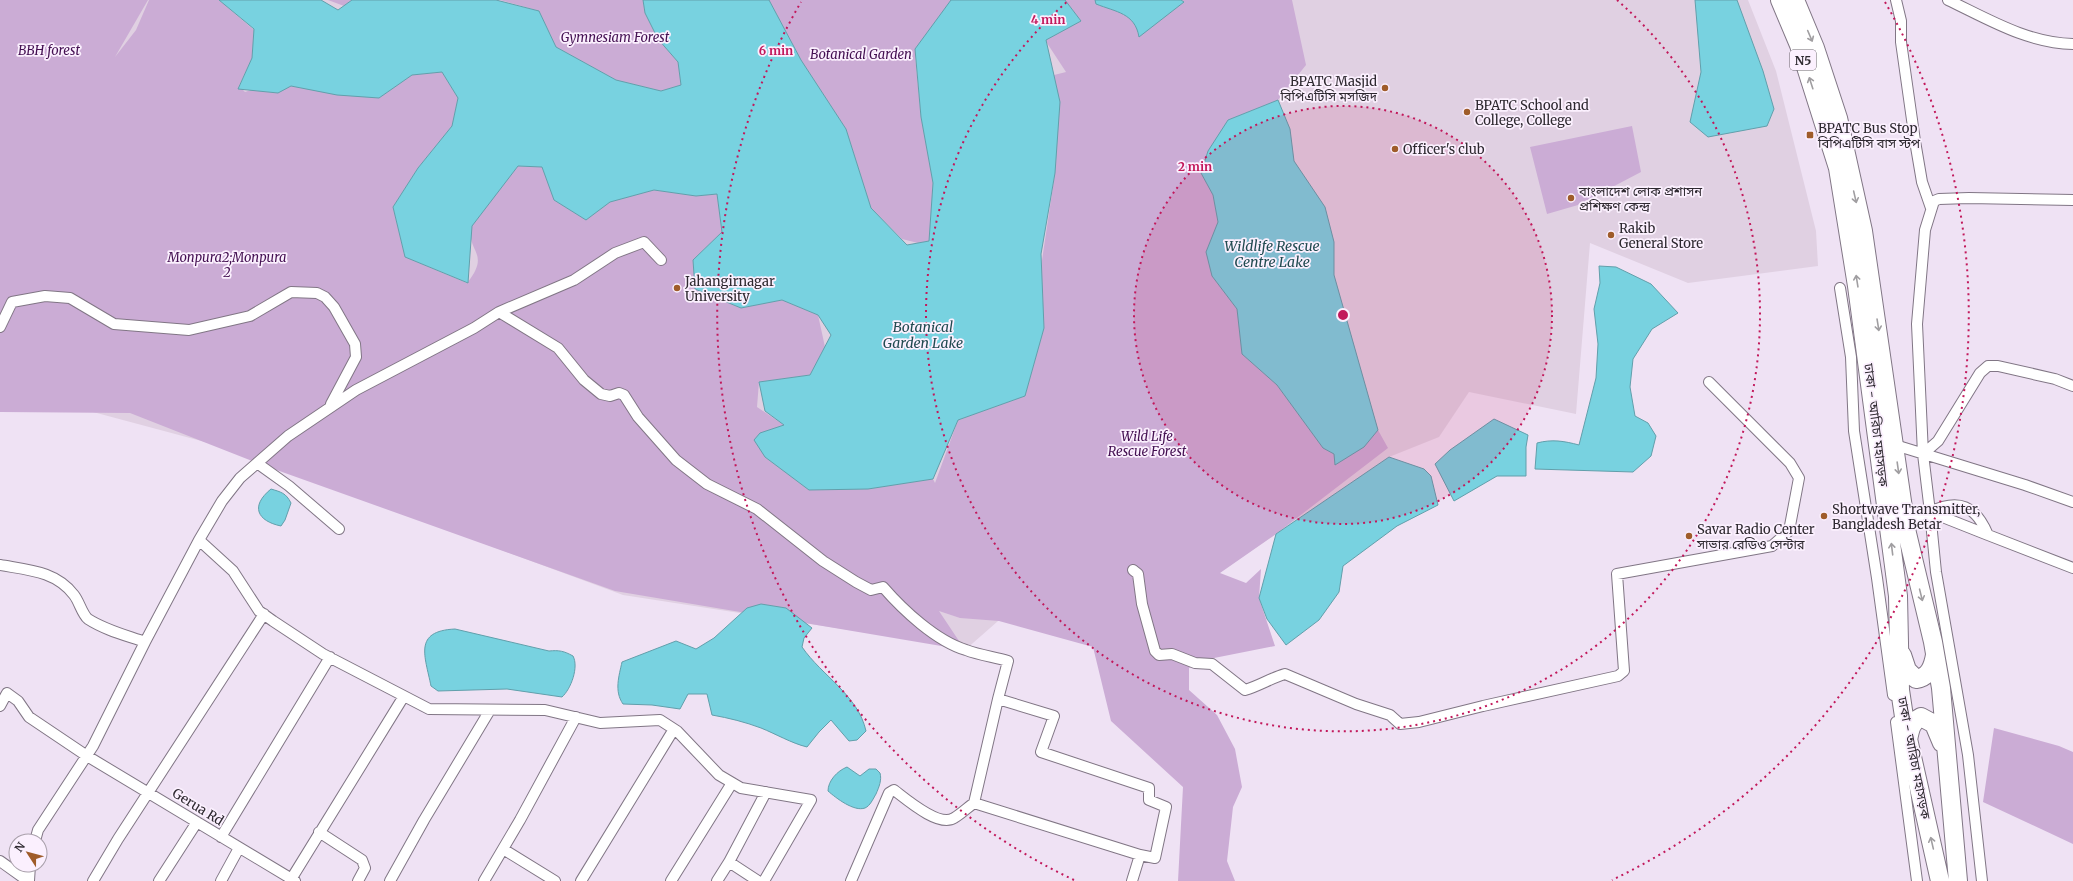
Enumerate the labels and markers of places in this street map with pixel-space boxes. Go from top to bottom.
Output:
place label: BPATC Masjid বিপিএটিসি মসজিদ [1279,73,1378,105]
marker: BPATC Masjid বিপিএটিসি মসজিদ [1380,83,1390,93]
place label: BPATC School and College, College [1475,97,1589,129]
marker: BPATC School and College, College [1462,107,1472,117]
place label: BPATC Bus Stop বিপিএটিসি বাস স্টপ [1817,120,1921,152]
marker: BPATC Bus Stop বিপিএটিসি বাস স্টপ [1805,130,1815,140]
place label: Officer's club [1403,141,1485,158]
marker: Officer's club [1390,144,1400,154]
place label: বাংলাদেশ লোক প্রশাসন প্রশিক্ষণ কেন্দ্র [1578,183,1702,215]
marker: বাংলাদেশ লোক প্রশাসন প্রশিক্ষণ কেন্দ্র [1566,193,1576,203]
place label: Rakib General Store [1619,220,1703,252]
marker: Rakib General Store [1606,230,1616,240]
place label: Jahangirnagar University [684,273,775,305]
marker: Jahangirnagar University [672,283,682,293]
centre of rings [1336,308,1350,322]
place label: Shortwave Transmitter, Bangladesh Betar [1832,501,1980,533]
marker: Shortwave Transmitter, Bangladesh Betar [1819,511,1829,521]
place label: Savar Radio Center সাভার রেডিও সেন্টার [1696,521,1815,553]
marker: Savar Radio Center সাভার রেডিও সেন্টার [1684,531,1694,541]

